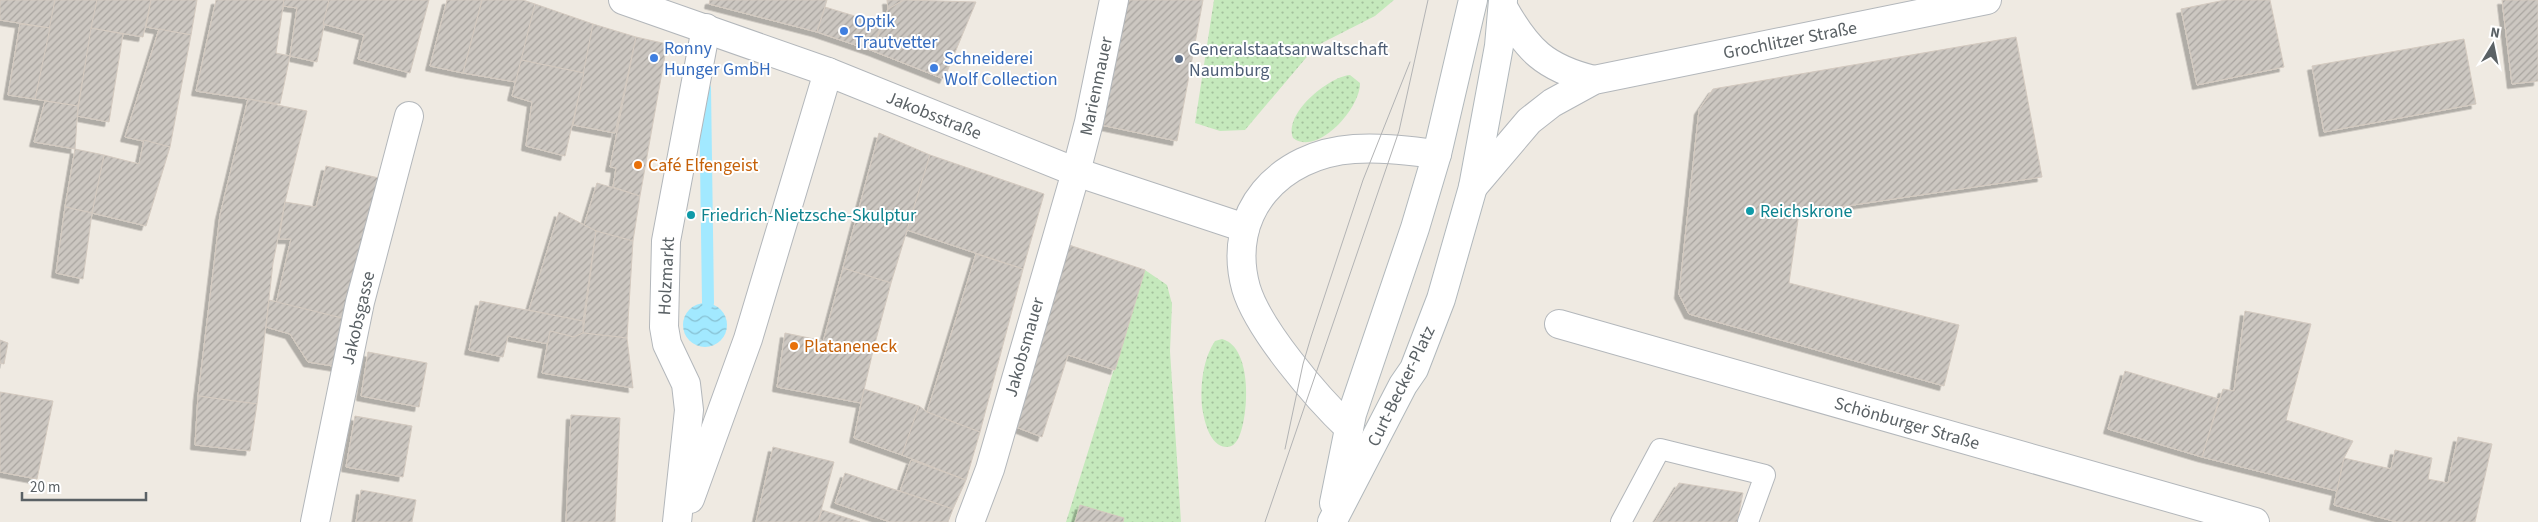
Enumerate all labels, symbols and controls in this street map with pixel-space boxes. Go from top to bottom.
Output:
place label: Optik Trautvetter [854,9,938,55]
street label: Grochlitzer Straße [1721,15,1859,66]
north arrow [2468,20,2518,70]
text: N [2489,23,2501,44]
marker: Optik Trautvetter [838,25,850,37]
street label: Marienmauer [1074,34,1119,138]
place label: Ronny Hunger GmbH [664,36,771,82]
place label: Generalstaatsanwaltschaft Naumburg [1189,37,1388,83]
place label: Schneiderei Wolf Collection [944,46,1058,92]
marker: Ronny Hunger GmbH [648,52,660,64]
marker: Generalstaatsanwaltschaft Naumburg [1173,53,1185,65]
marker: Schneiderei Wolf Collection [928,62,940,74]
street label: Jakobsstraße [882,85,985,146]
place label: Café Elfengeist [648,153,758,178]
marker: Café Elfengeist [632,159,644,171]
place label: Reichskrone [1760,199,1853,224]
place label: Friedrich-Nietzsche-Skulptur [701,203,917,228]
marker: Reichskrone [1744,205,1756,217]
marker: Friedrich-Nietzsche-Skulptur [685,209,697,221]
street label: Holzmarkt [652,236,681,316]
street label: Jakobsgasse [336,269,381,367]
street label: Jakobsmauer [998,294,1051,400]
street label: Curt-Becker-Platz [1361,321,1442,451]
place label: Plataneneck [804,334,897,359]
marker: Plataneneck [788,340,800,352]
street label: Schönburger Straße [1831,391,1983,456]
scale bar [22,470,146,502]
text: 20 m [30,477,60,498]

